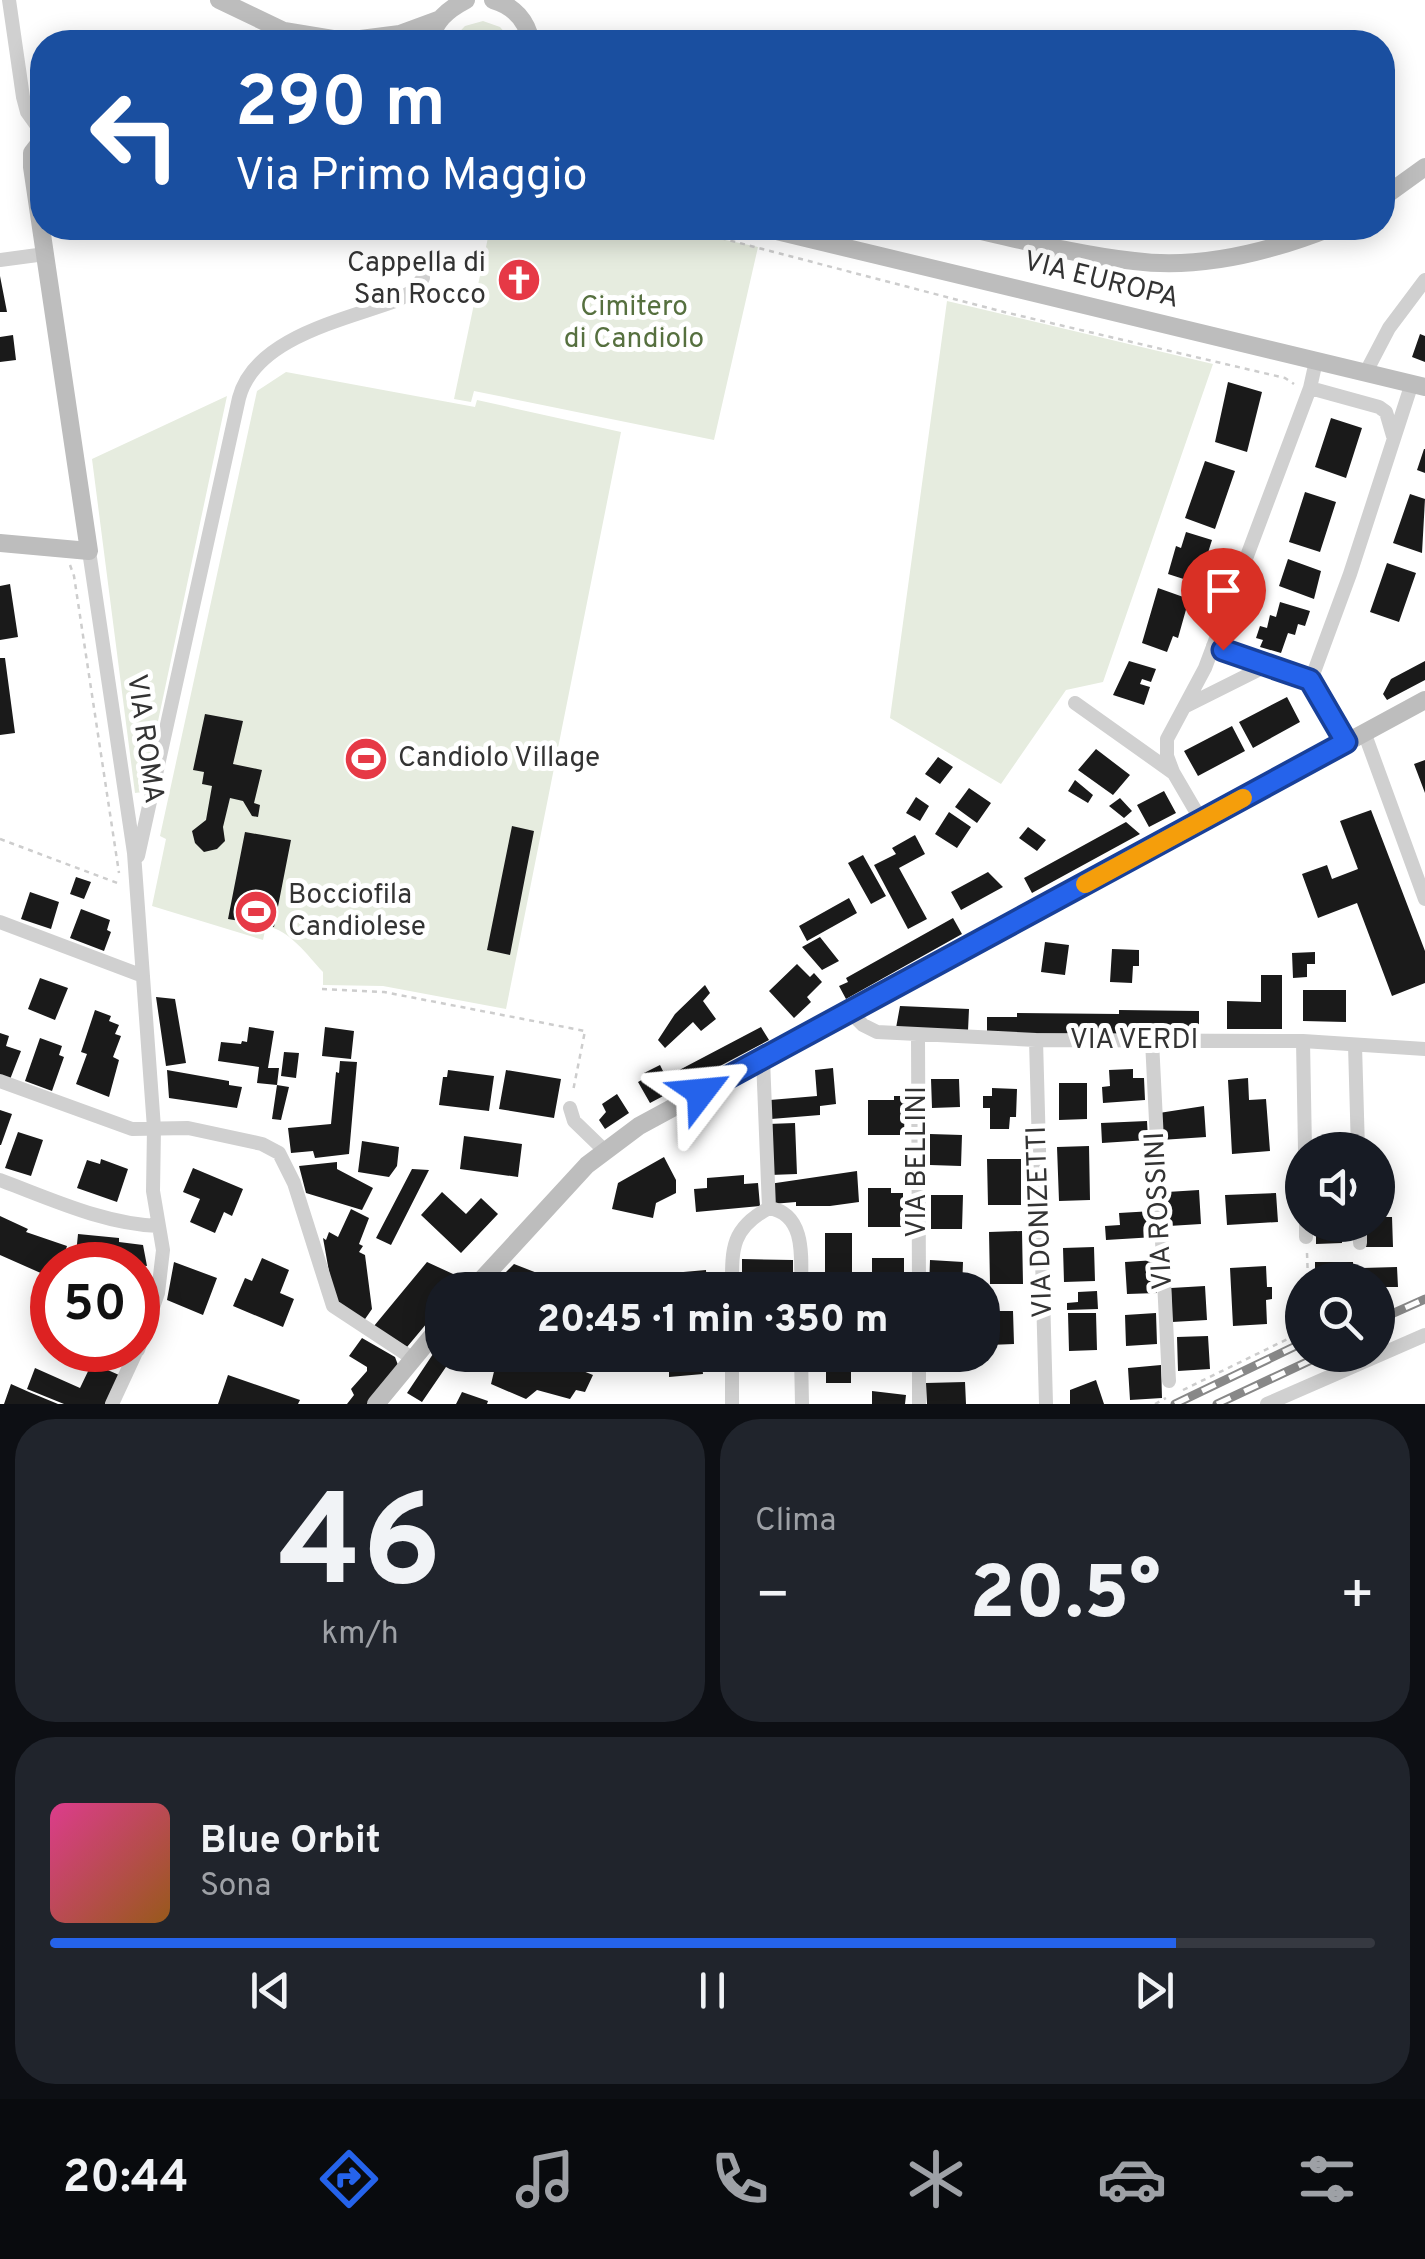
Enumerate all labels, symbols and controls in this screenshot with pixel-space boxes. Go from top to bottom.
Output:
text: 290 m [235,62,446,151]
icon: left [70,70,200,200]
text: Via Primo Maggio [235,149,588,206]
street label: VIA EUROPA [1020,244,1182,318]
place label: Cappella di San Rocco [347,246,486,314]
church icon: Cappella di San Rocco [496,257,542,303]
park label: Cimitero di Candiolo [564,290,704,358]
pin [1181,548,1266,651]
icon: arrive [1196,563,1251,618]
street label: VIA ROMA [117,672,171,806]
sports icon: Candiolo Village [343,736,389,782]
place label: Candiolo Village [398,741,600,777]
place label: Bocciofila Candiolese [288,878,426,946]
sports icon: Bocciofila Candiolese [233,889,279,935]
street label: VIA VERDI [1070,1023,1198,1059]
position arrow [649,1040,753,1144]
street label: VIA BELLINI [900,1086,936,1238]
street label: VIA DONIZETTI [1020,1125,1062,1319]
street label: VIA ROSSINI [1138,1131,1182,1291]
map controls [1285,1132,1395,1372]
button: sound [1285,1132,1395,1242]
speed limit sign: 50 [30,1242,160,1372]
button: search [1285,1262,1395,1372]
text: 20:45 · 1 min · 350 m [537,1297,888,1346]
text: 46 [278,1467,442,1632]
text: Clima [755,1502,836,1542]
text: 20.5° [969,1550,1161,1645]
text: − [755,1563,790,1633]
text: + [1340,1563,1375,1633]
text: km/h [321,1615,399,1655]
text: Blue Orbit [200,1818,381,1867]
text: Sona [200,1867,271,1907]
icon: previous [243,1963,298,2018]
icon: pause [685,1963,740,2018]
icon: next [1127,1963,1182,2018]
icon: directions [314,2144,384,2214]
icon: music [510,2144,580,2214]
icon: phone [705,2144,775,2214]
icon: climate [901,2144,971,2214]
icon: car [1097,2144,1167,2214]
icon: filters [1292,2144,1362,2214]
text: 20:44 [63,2151,189,2208]

